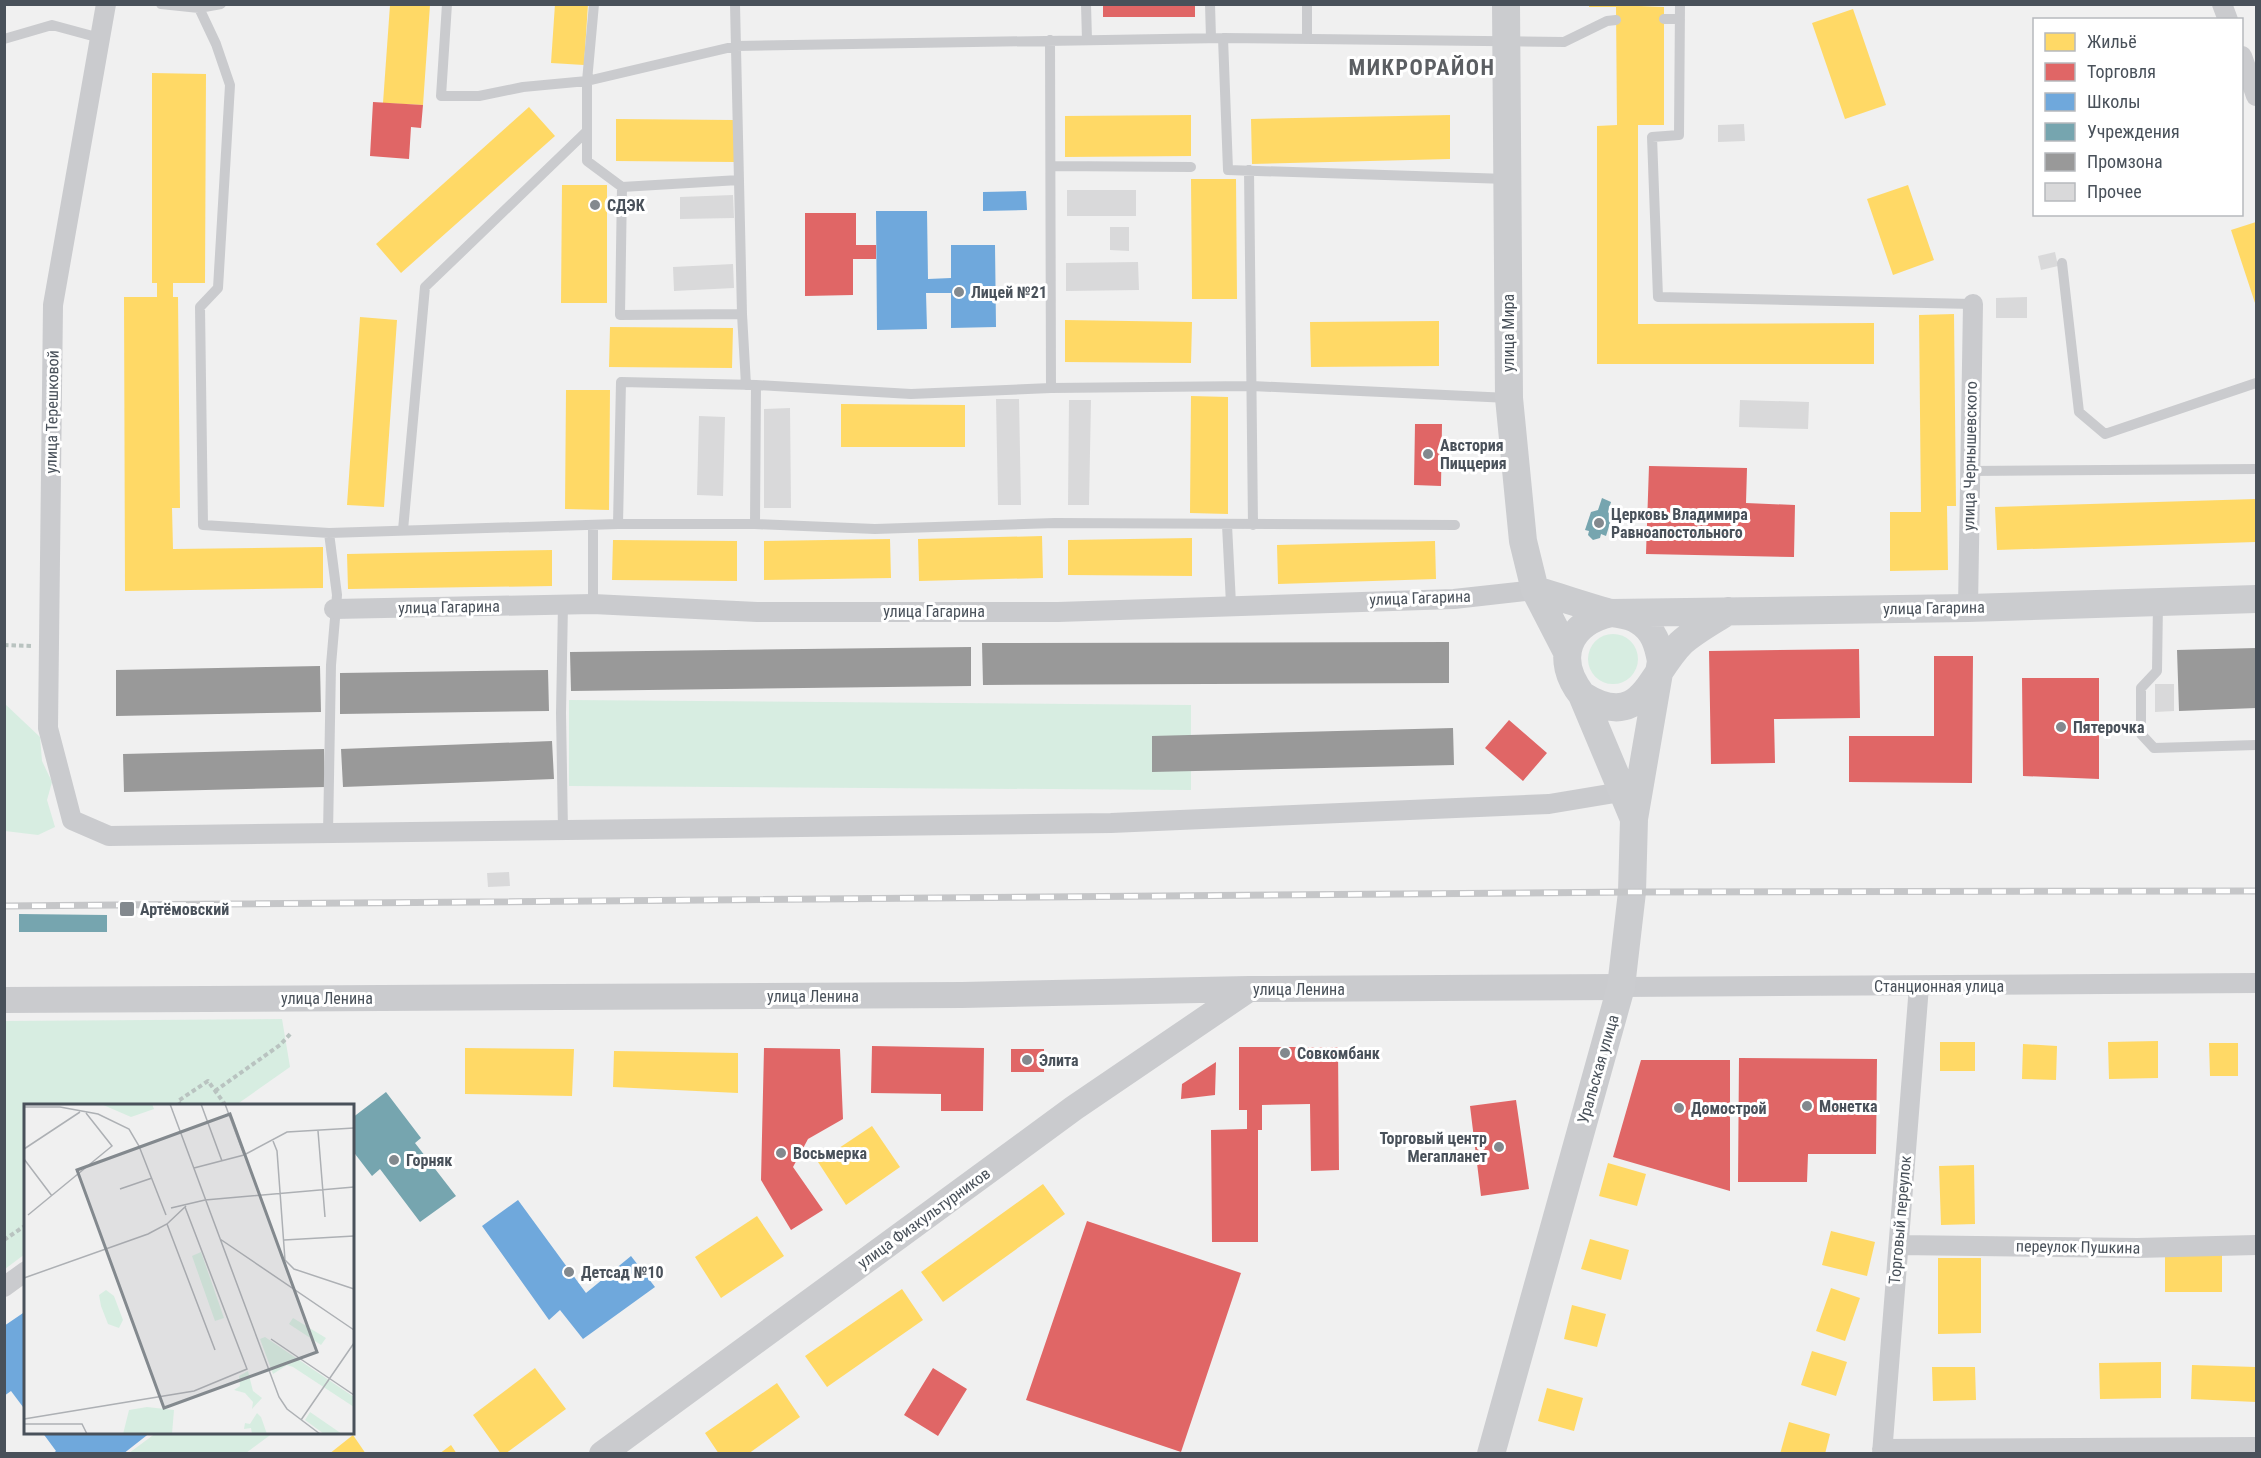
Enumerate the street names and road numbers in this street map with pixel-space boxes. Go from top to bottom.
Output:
street label: улица Мира [1499,294,1518,372]
street label: улица Терешковой [41,350,63,474]
street label: улица Чернышевского [1959,381,1981,531]
street label: улица Гагарина [1369,587,1471,609]
street label: улица Гагарина [398,597,500,617]
street label: улица Гагарина [1883,598,1985,618]
street label: улица Гагарина [883,602,985,621]
street label: Станционная улица [1874,977,2004,996]
street label: улица Ленина [1253,980,1345,999]
street label: улица Ленина [767,987,859,1006]
street label: улица Ленина [281,989,373,1008]
street label: Уральская улица [1573,1012,1623,1126]
street label: Торговый переулок [1885,1154,1915,1285]
street label: улица Физкультурников [854,1164,994,1272]
street label: переулок Пушкина [2016,1236,2140,1258]

